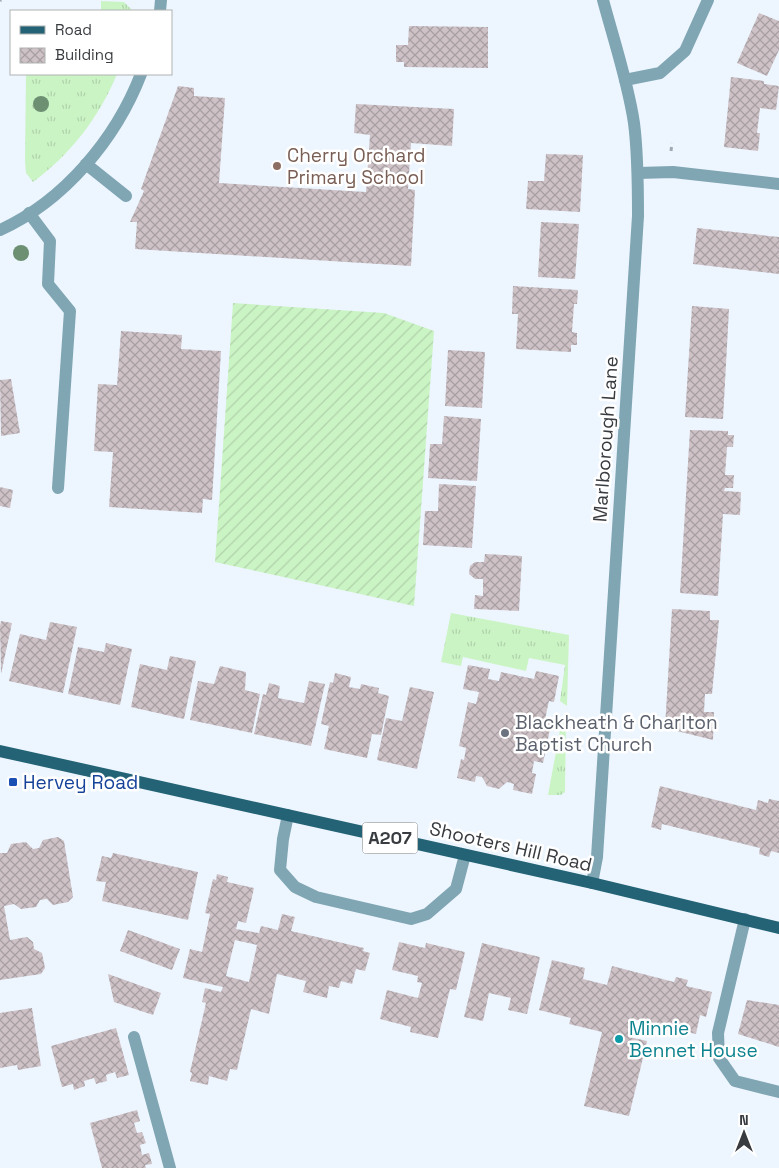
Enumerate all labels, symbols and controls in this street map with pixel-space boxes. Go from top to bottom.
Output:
legend [10,10,172,75]
text: Road [55,20,92,39]
text: Building [55,45,114,64]
place label: Cherry Orchard Primary School [287,143,425,190]
marker: Cherry Orchard Primary School [271,160,283,172]
street label: Marlborough Lane [587,355,624,523]
place label: Blackheath & Charlton Baptist Church [515,710,718,757]
marker: Blackheath & Charlton Baptist Church [499,727,511,739]
place label: Hervey Road [23,770,138,795]
marker: Hervey Road [7,776,19,788]
street label: Shooters Hill Road [427,816,595,877]
road number: A207 [362,822,418,854]
place label: Minnie Bennet House [629,1016,758,1063]
marker: Minnie Bennet House [613,1033,625,1045]
north arrow [719,1108,769,1158]
text: N [739,1111,749,1129]

